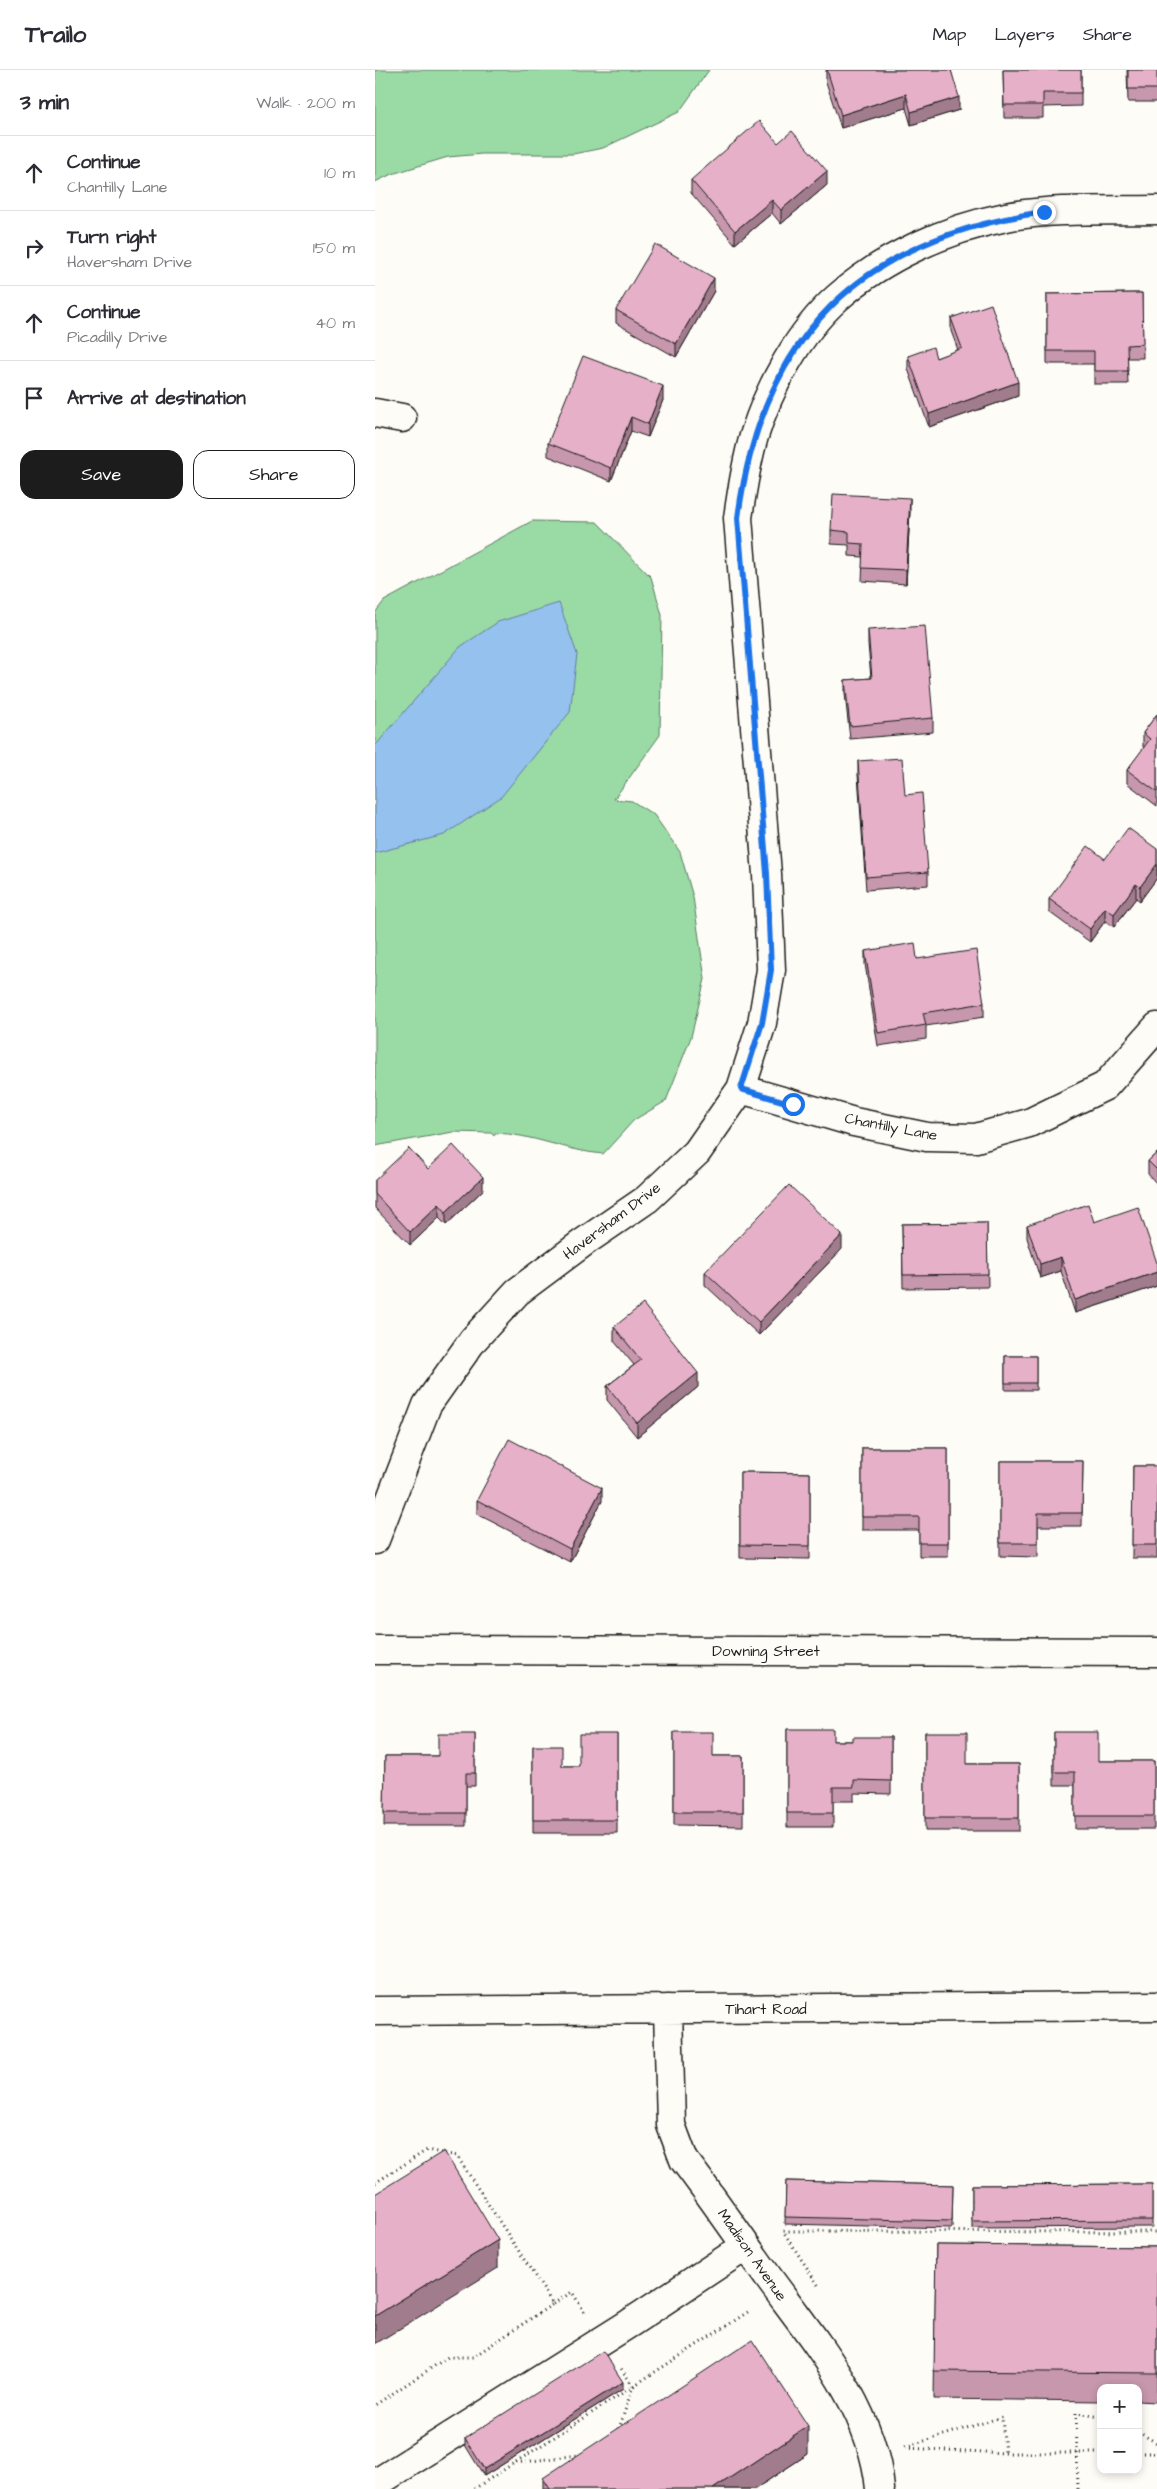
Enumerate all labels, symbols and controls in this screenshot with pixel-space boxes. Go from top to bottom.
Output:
text: Trailo [25,18,86,52]
text: Map [932,22,966,47]
text: Layers [994,22,1055,47]
text: Share [1083,22,1132,47]
text: 3 min [20,88,69,117]
text: Walk · 200 m [256,92,355,114]
text: Continue [67,149,141,176]
icon: ahead [20,159,48,187]
text: 10 m [324,162,355,184]
text: Chantilly Lane [67,176,167,198]
route end [1033,201,1056,224]
text: Turn right [67,224,156,251]
icon: right [20,234,48,262]
text: 150 m [313,237,355,259]
text: Haversham Drive [67,251,192,273]
text: Continue [67,299,141,326]
icon: ahead [20,309,48,337]
text: 40 m [315,312,355,334]
text: Picadilly Drive [67,326,167,348]
icon: arrive [20,384,48,412]
text: Arrive at destination [67,385,246,412]
button: Save [20,450,183,499]
button: Share [193,450,355,499]
route start [782,1093,805,1116]
street label: Chantilly Lane [843,1108,939,1147]
street label: Haversham Drive [559,1177,665,1265]
street label: Downing Street [712,1641,820,1663]
street label: Tihart Road [725,1999,807,2020]
street label: Madison Avenue [712,2205,792,2305]
map controls [1097,2384,1142,2474]
button: + [1097,2384,1142,2429]
button: − [1097,2429,1142,2474]

